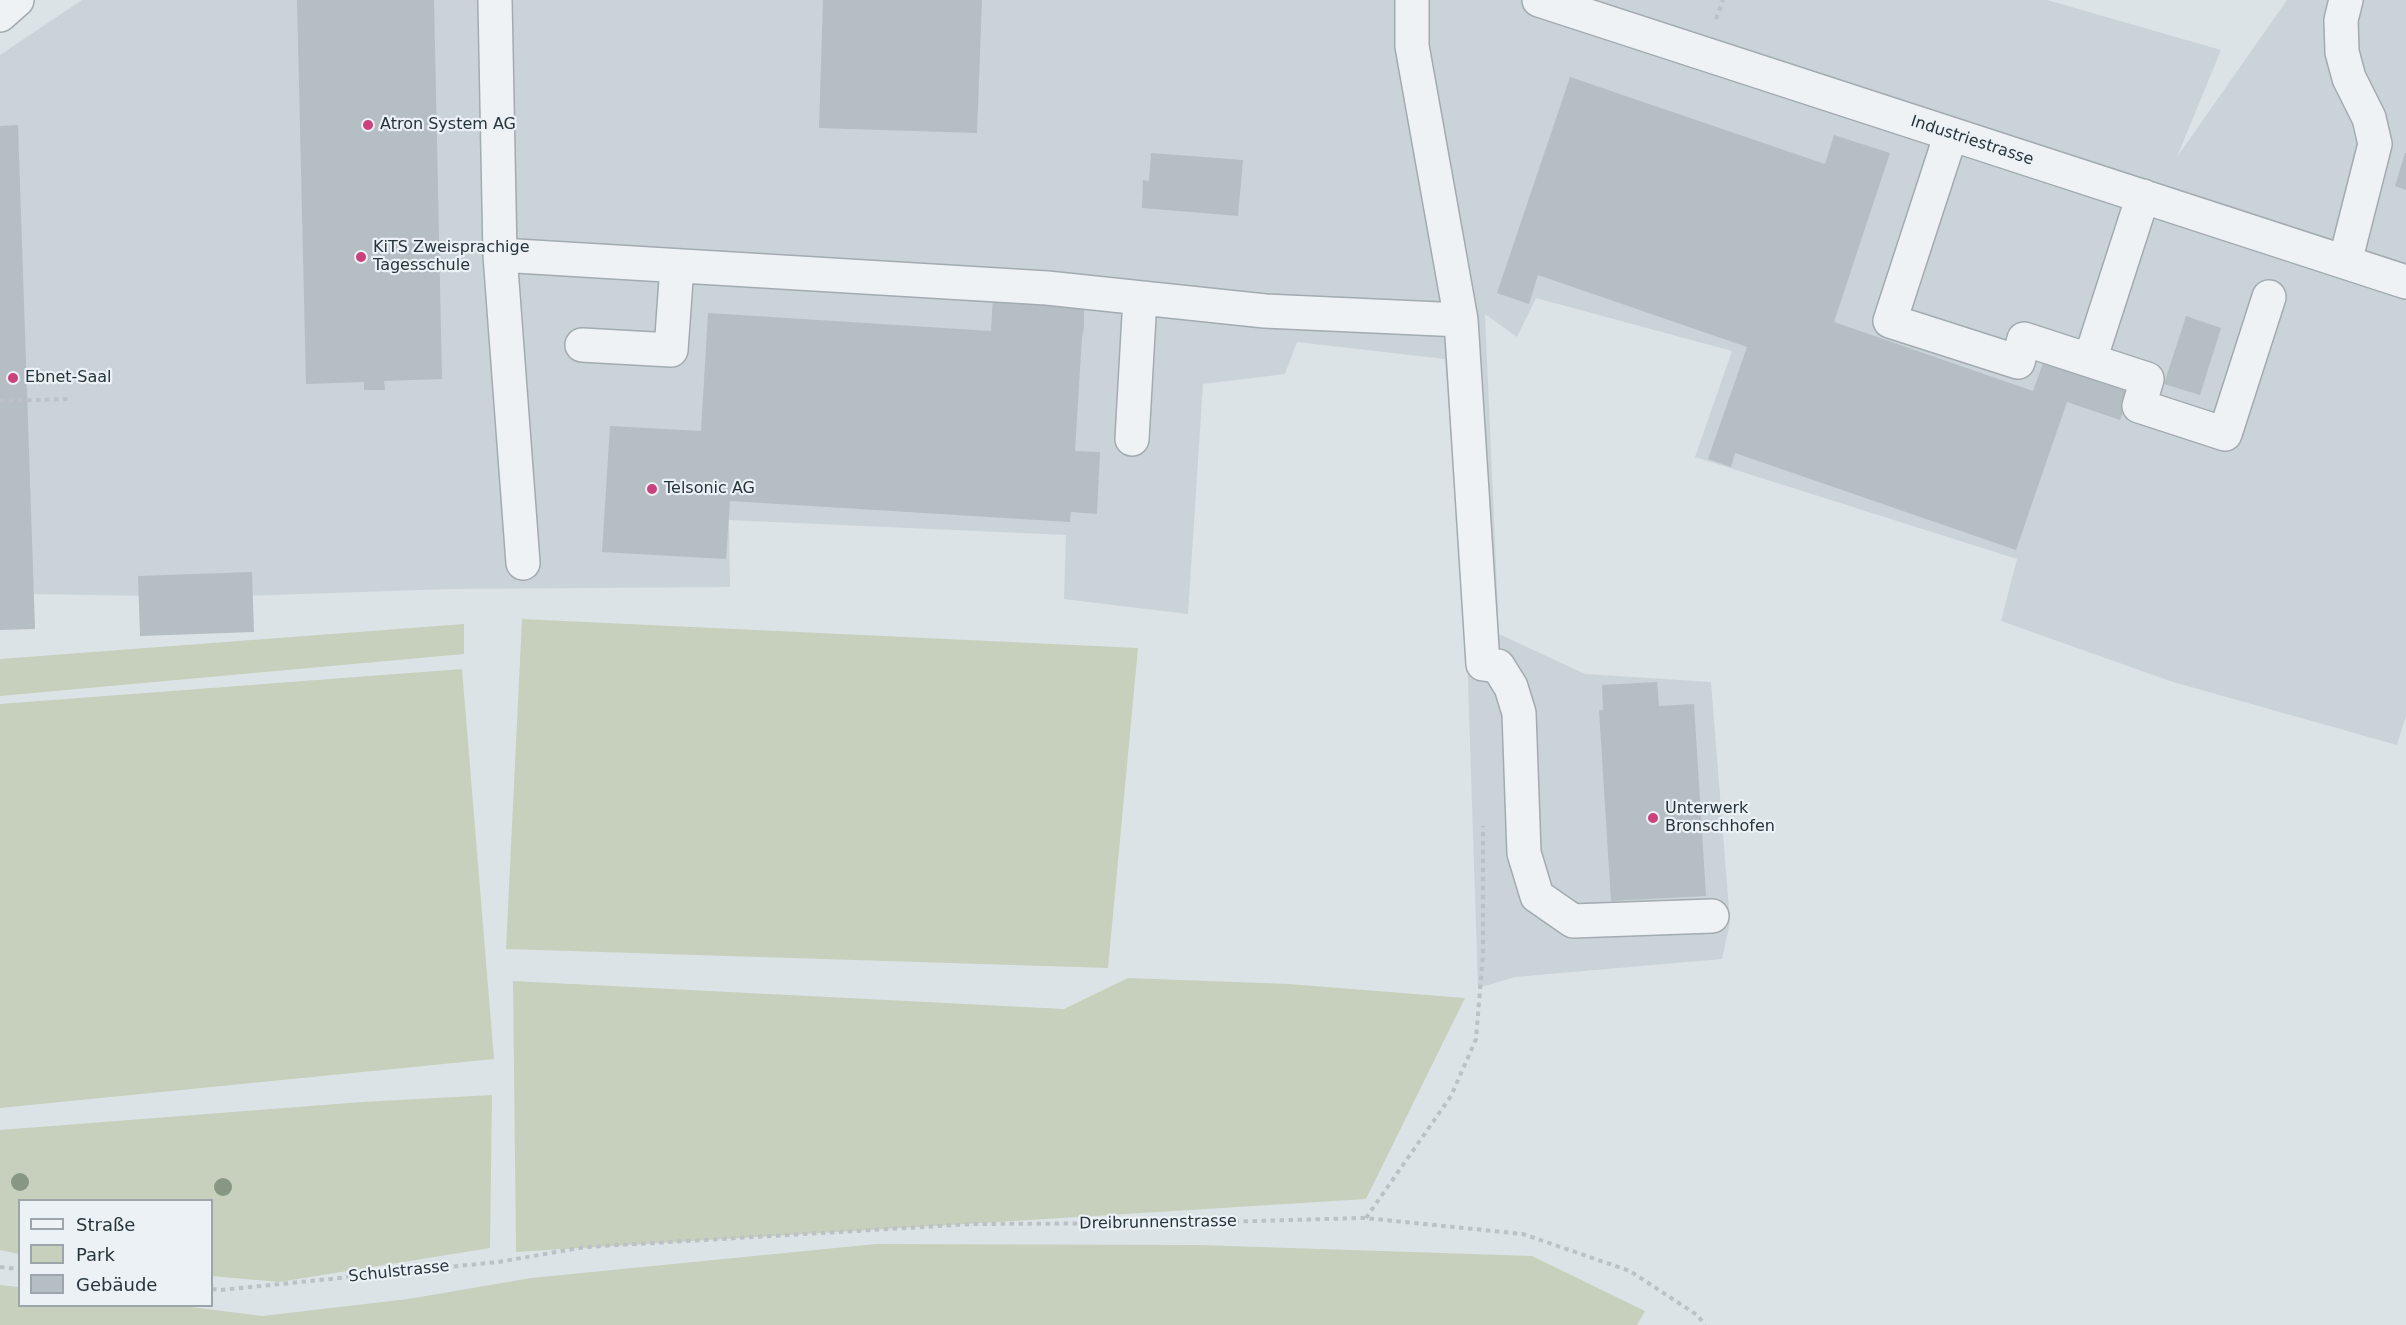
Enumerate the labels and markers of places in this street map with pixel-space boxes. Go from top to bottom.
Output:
place label: Atron System AG [380,115,516,135]
marker: Atron System AG [361,118,375,132]
place label: KiTS Zweisprachige Tagesschule [373,238,530,276]
marker: KiTS Zweisprachige Tagesschule [354,250,368,264]
place label: Ebnet-Saal [25,368,112,388]
marker: Ebnet-Saal [6,371,20,385]
place label: Telsonic AG [664,479,755,499]
marker: Telsonic AG [645,482,659,496]
place label: Unterwerk Bronschhofen [1665,799,1775,837]
marker: Unterwerk Bronschhofen [1646,811,1660,825]

